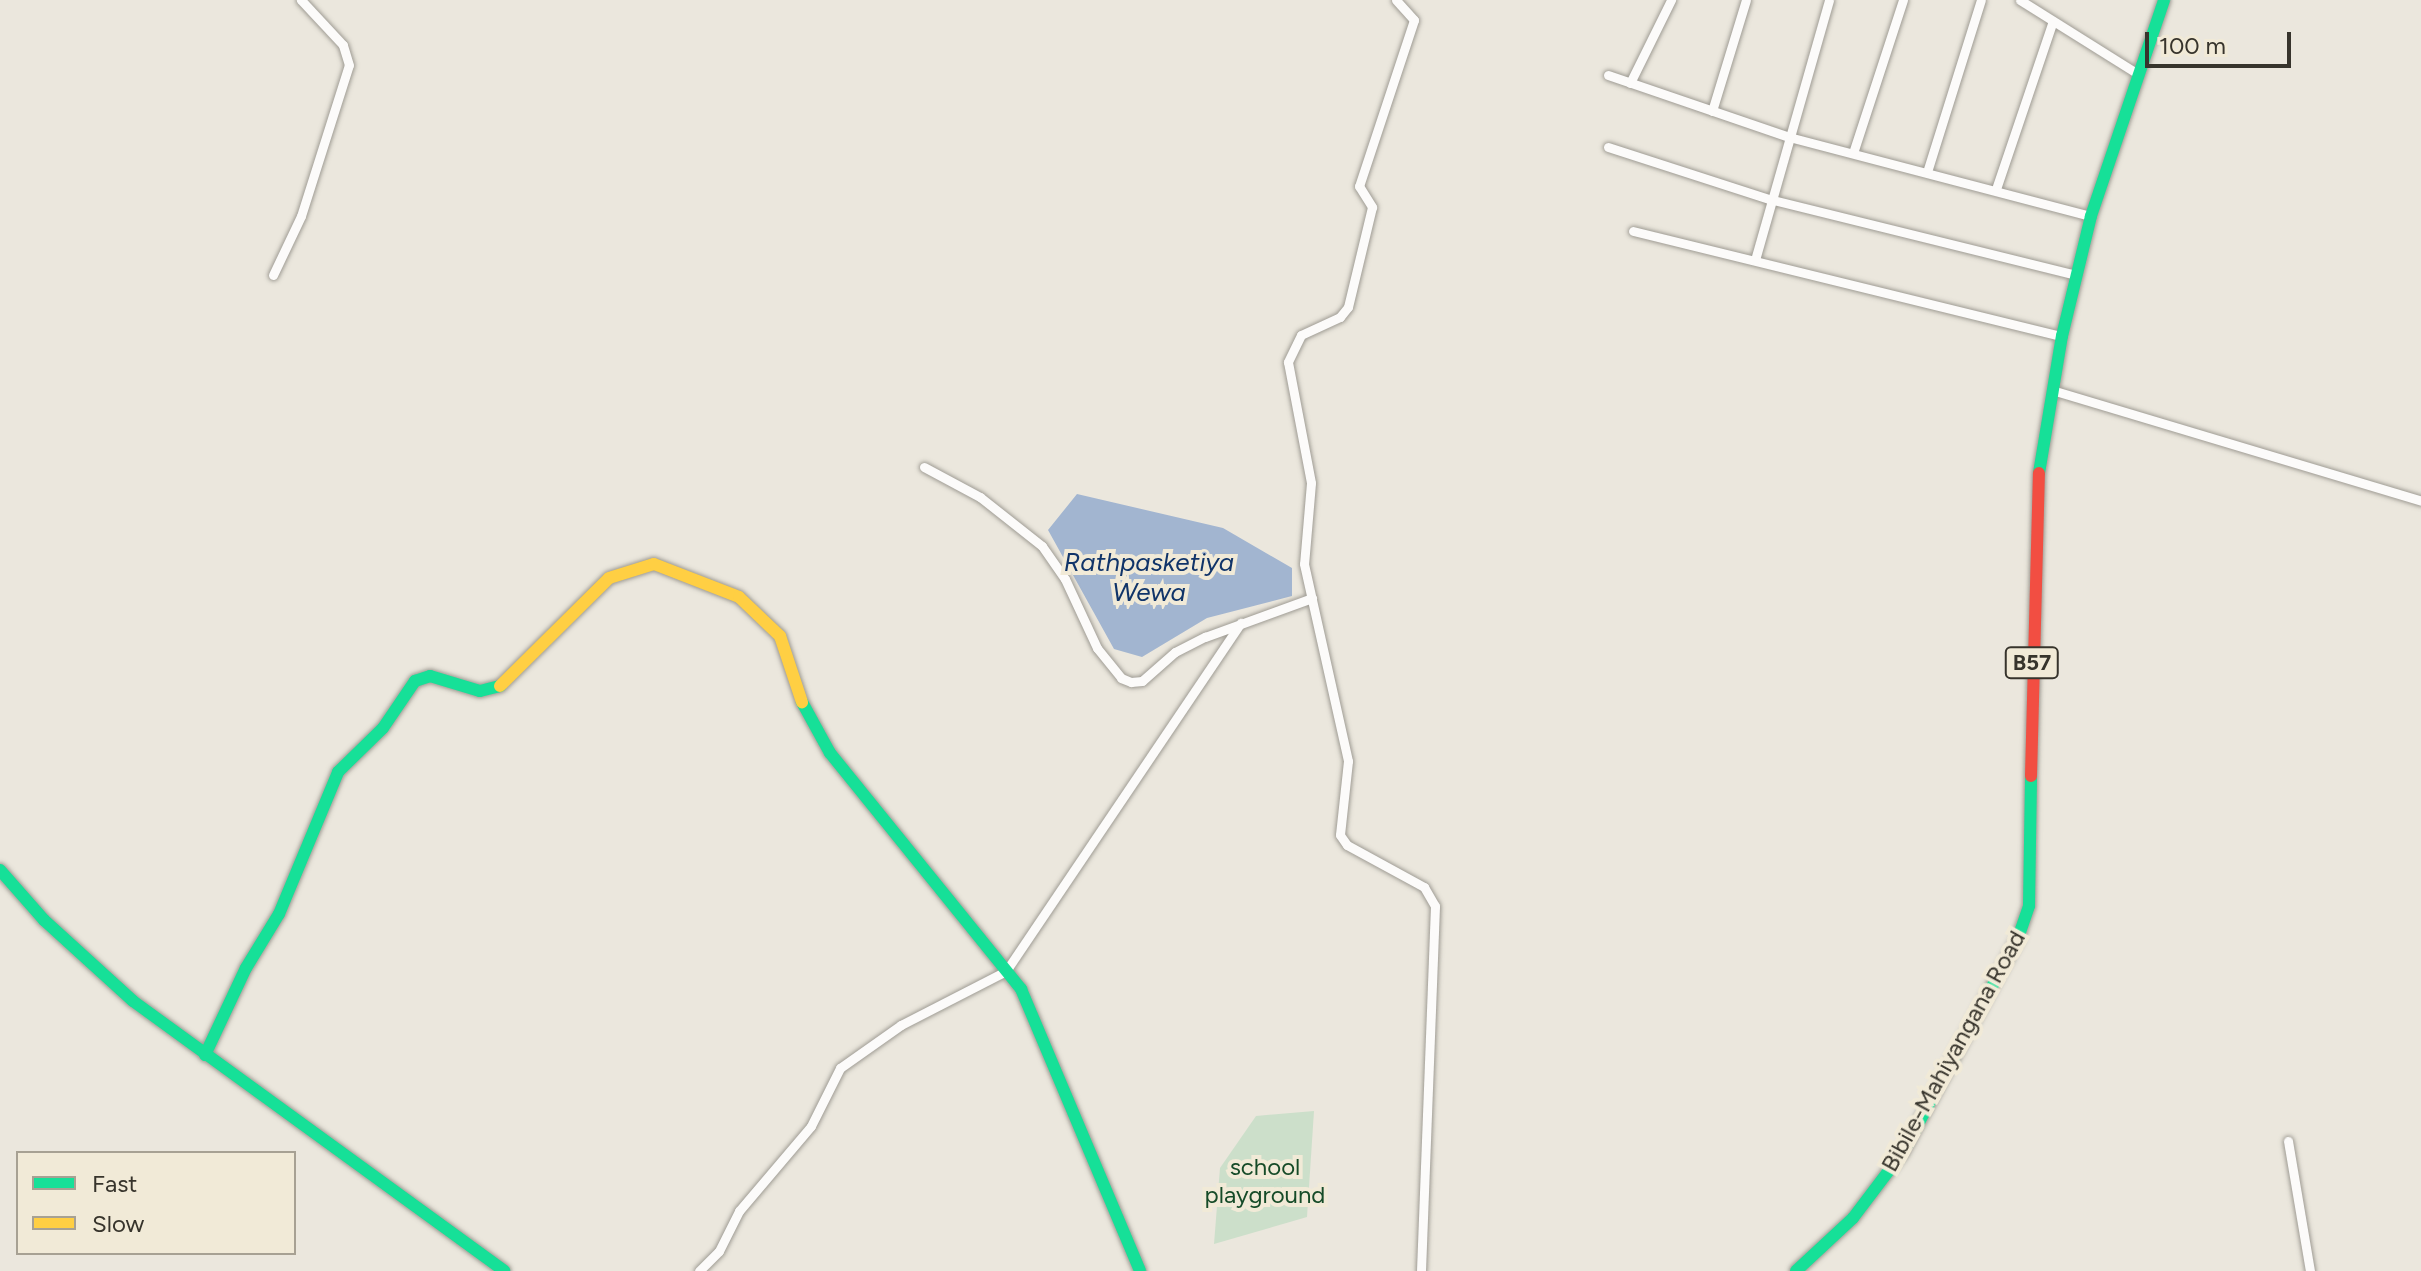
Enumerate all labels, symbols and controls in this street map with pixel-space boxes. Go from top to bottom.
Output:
scale bar [2149,16,2295,66]
text: 100 m [2159,31,2226,60]
water label: Rathpasketiya Wewa [1064,547,1234,608]
road number: B57 [2004,645,2060,681]
street label: Bibile-Mahiyangana Road [1875,926,2031,1176]
legend [16,1151,296,1255]
park label: school playground [1205,1153,1325,1209]
text: Fast [92,1169,137,1198]
text: Slow [92,1209,144,1238]

